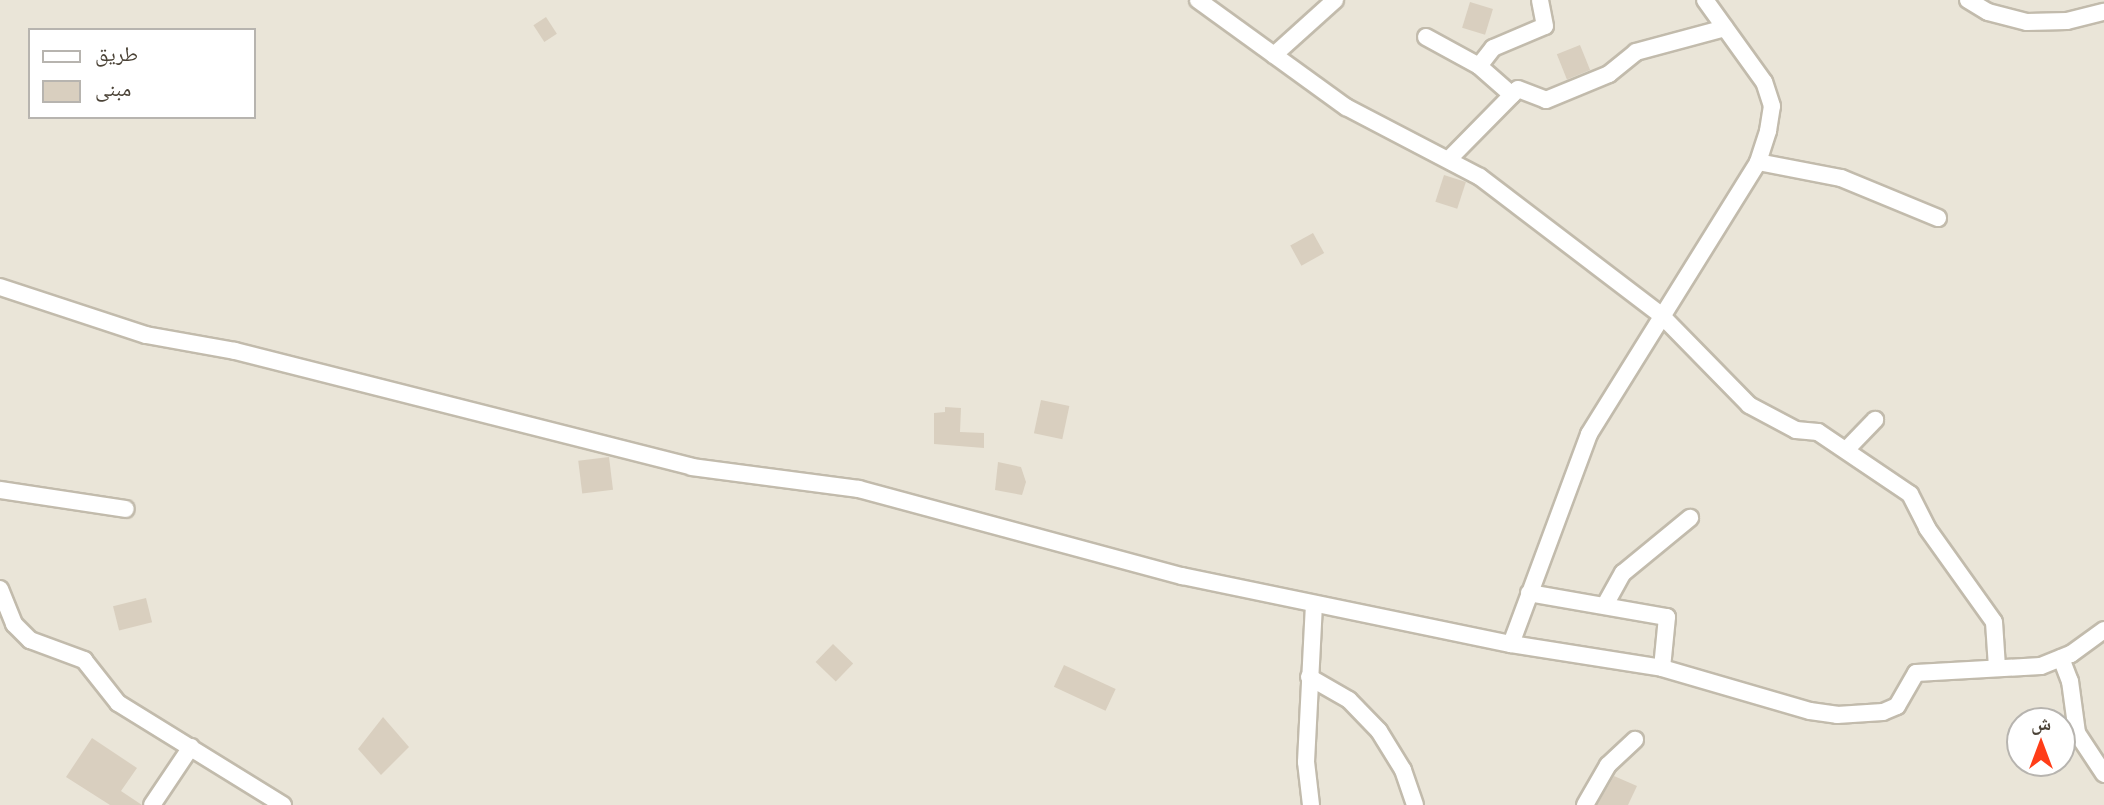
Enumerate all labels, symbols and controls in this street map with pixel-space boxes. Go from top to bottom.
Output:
legend [28,28,256,119]
text: طريق [95,41,138,66]
text: مبنى [95,76,131,101]
north arrow [2006,707,2076,777]
text: ش [2031,712,2051,734]

